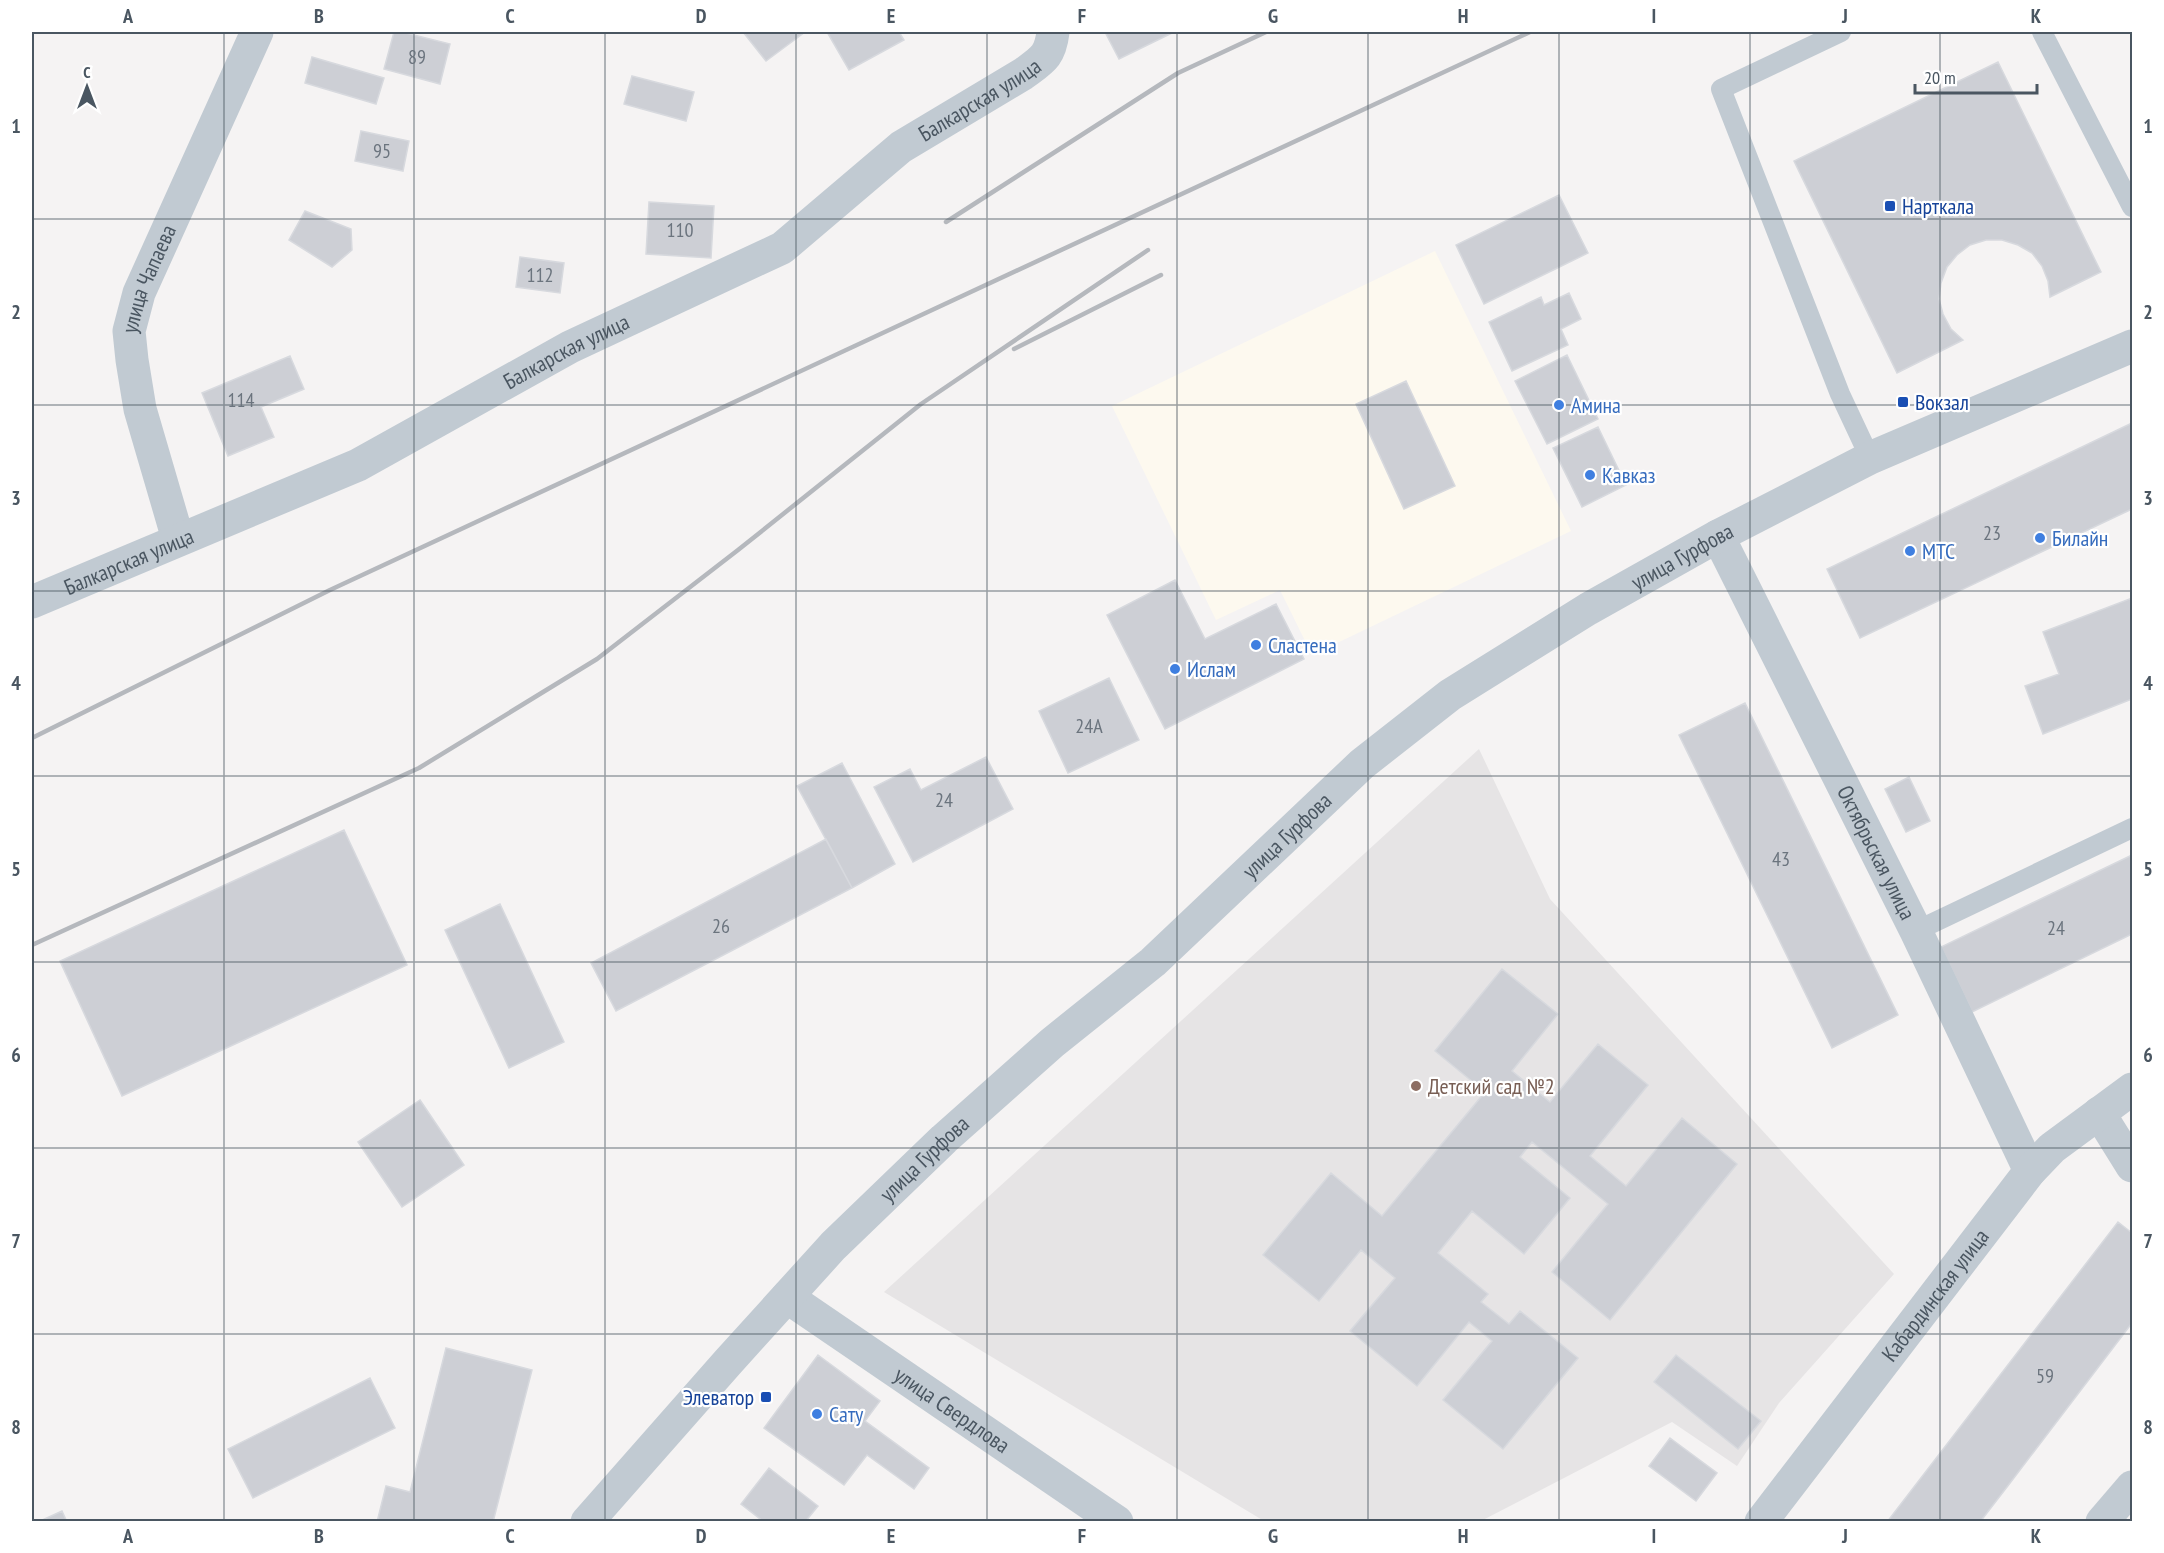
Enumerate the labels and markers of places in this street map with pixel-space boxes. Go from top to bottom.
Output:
place label: Нарткала [1902,192,1974,220]
marker: Нарткала [1883,199,1897,213]
place label: Вокзал [1915,388,1969,416]
place label: Амина [1571,391,1621,419]
marker: Вокзал [1896,395,1910,409]
marker: Амина [1552,398,1566,412]
place label: Кавказ [1602,461,1656,489]
marker: Кавказ [1583,468,1597,482]
place label: Билайн [2052,524,2108,552]
marker: Билайн [2033,531,2047,545]
place label: МТС [1922,537,1955,565]
marker: МТС [1903,544,1917,558]
place label: Сластена [1268,631,1337,659]
marker: Сластена [1249,638,1263,652]
place label: Ислам [1187,655,1236,683]
marker: Ислам [1168,662,1182,676]
place label: Детский сад №2 [1428,1072,1555,1100]
marker: Детский сад №2 [1409,1079,1423,1093]
place label: Элеватор [683,1383,754,1411]
marker: Элеватор [759,1390,773,1404]
place label: Сату [829,1400,864,1428]
marker: Сату [810,1407,824,1421]

